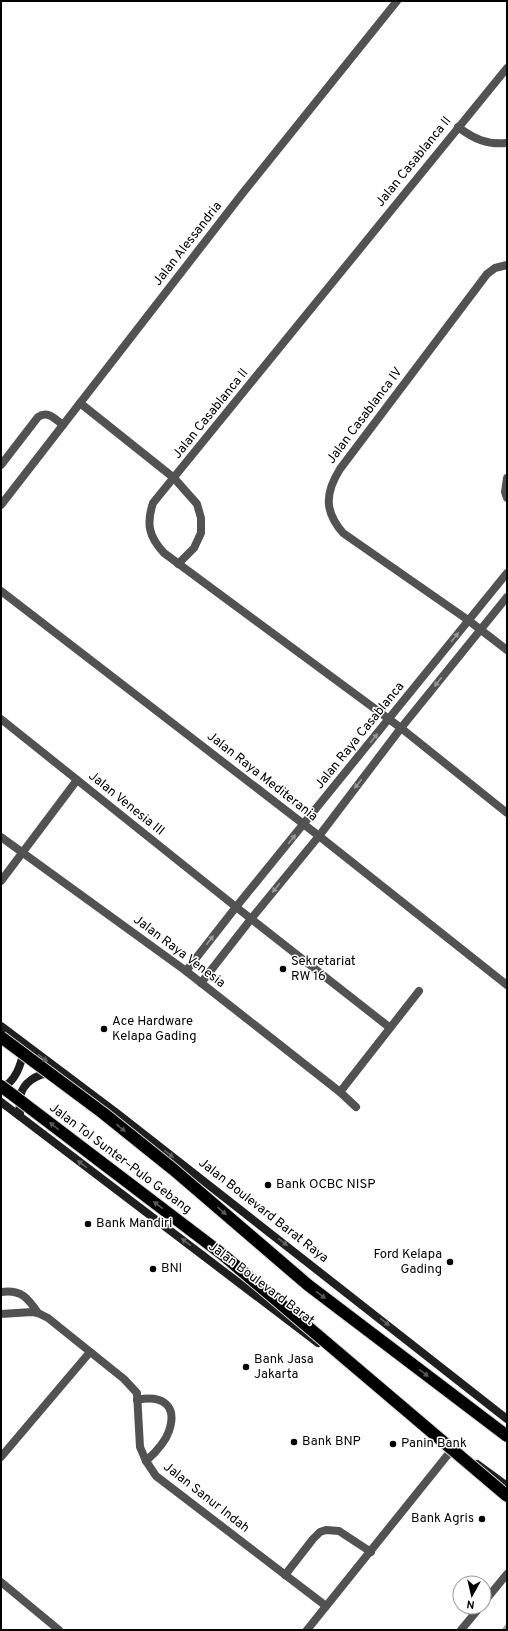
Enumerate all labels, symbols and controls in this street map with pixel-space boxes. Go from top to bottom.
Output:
street label: Jalan Casablanca II [373,114,455,210]
street label: Jalan Alessandria [150,199,226,289]
street label: Jalan Casablanca IV [324,365,406,467]
street label: Jalan Casablanca II [170,366,252,462]
one-way arrow [451,631,460,642]
one-way arrow [434,676,443,687]
street label: Jalan Raya Casablanca [312,679,408,793]
street label: Jalan Raya Mediterania [203,729,321,825]
one-way arrow [369,733,378,743]
street label: Jalan Venesia III [85,768,167,840]
one-way arrow [354,779,362,789]
one-way arrow [287,833,296,844]
one-way arrow [272,882,281,893]
street label: Jalan Raya Venesia [130,912,228,992]
one-way arrow [206,935,215,946]
place label: Sekretariat RW 16 [291,954,356,985]
marker: Sekretariat RW 16 [278,964,288,974]
place label: Ace Hardware Kelapa Gading [112,1014,197,1045]
marker: Ace Hardware Kelapa Gading [99,1024,109,1034]
one-way arrow [38,1054,49,1062]
street label: Jalan Tol Sunter–Pulo Gebang [46,1100,194,1218]
one-way arrow [49,1122,60,1131]
one-way arrow [116,1123,127,1132]
one-way arrow [164,1149,175,1158]
street label: Jalan Boulevard Barat Raya [195,1155,331,1267]
one-way arrow [77,1159,88,1168]
place label: Bank OCBC NISP [276,1177,375,1193]
marker: Bank OCBC NISP [263,1180,273,1190]
one-way arrow [152,1201,163,1209]
one-way arrow [216,1206,227,1215]
place label: Bank Mandiri [96,1216,172,1232]
marker: Bank Mandiri [83,1219,93,1229]
one-way arrow [181,1238,191,1246]
one-way arrow [277,1238,288,1247]
street label: Jalan Boulevard Barat [205,1239,317,1329]
place label: Ford Kelapa Gading [373,1247,442,1278]
marker: Ford Kelapa Gading [445,1257,455,1267]
place label: BNI [161,1261,182,1277]
marker: BNI [148,1264,158,1274]
one-way arrow [315,1290,326,1299]
one-way arrow [380,1318,391,1327]
place label: Bank Jasa Jakarta [254,1352,314,1383]
marker: Bank Jasa Jakarta [241,1362,251,1372]
one-way arrow [419,1369,430,1378]
place label: Bank BNP [302,1434,361,1450]
place label: Panin Bank [401,1436,467,1452]
marker: Bank BNP [289,1437,299,1447]
marker: Panin Bank [388,1439,398,1449]
street label: Jalan Sanur Indah [160,1459,252,1537]
place label: Bank Agris [411,1511,474,1527]
marker: Bank Agris [477,1514,487,1524]
north arrow [452,1575,492,1615]
text: N [466,1596,476,1611]

